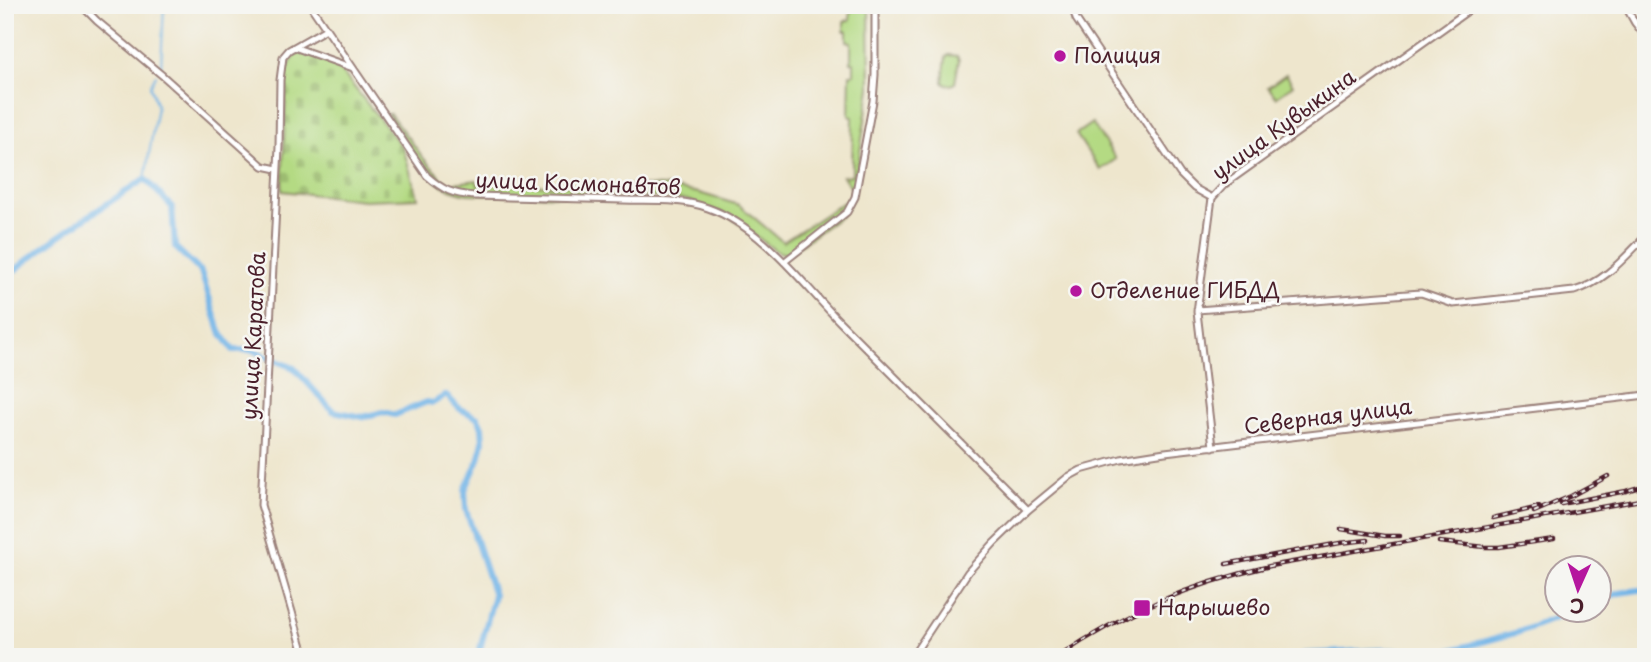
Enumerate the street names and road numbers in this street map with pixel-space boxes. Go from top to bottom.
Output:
street label: улица Кувыкина [1204,60,1362,187]
street label: улица Космонавтов [475,162,681,202]
street label: улица Каратова [232,251,272,421]
street label: Северная улица [1242,389,1414,441]

